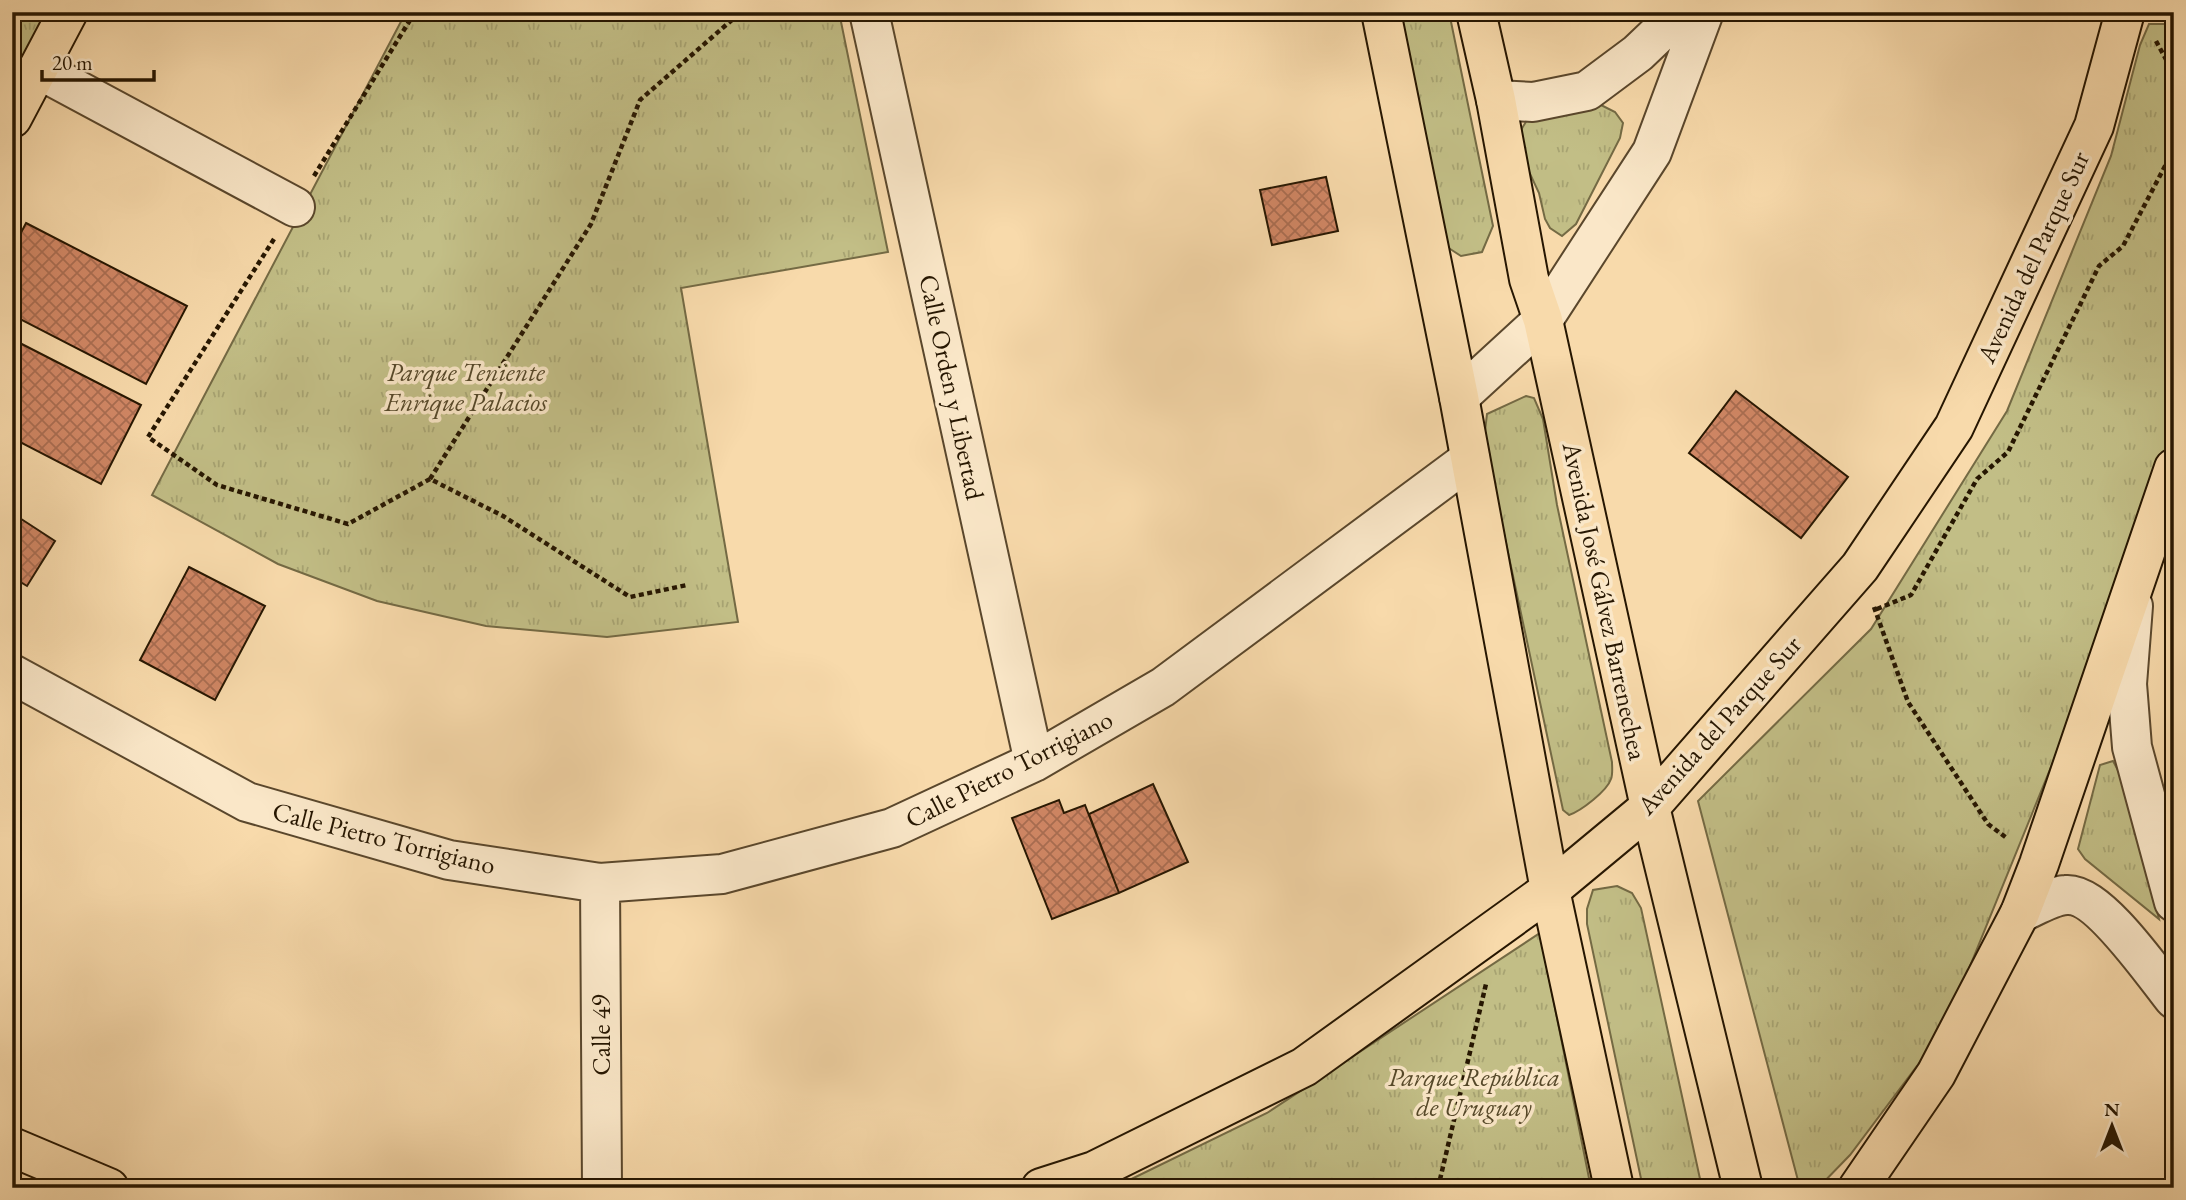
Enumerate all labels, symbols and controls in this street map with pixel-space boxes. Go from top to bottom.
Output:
scale bar [42,38,154,82]
text: 20 m [52,49,93,76]
street label: Avenida del Parque Sur [1969,145,2097,369]
street label: Calle Orden y Libertad [912,271,993,504]
park label: Parque Teniente Enrique Palacios [384,355,548,420]
street label: Avenida José Gálvez Barrenechea [1554,438,1655,764]
street label: Avenida del Parque Sur [1629,628,1809,823]
street label: Calle Pietro Torrigiano [900,702,1118,836]
street label: Calle Pietro Torrigiano [269,794,499,882]
street label: Calle 49 [584,994,618,1076]
park label: Parque República de Uruguay [1388,1060,1560,1124]
north arrow [2078,1092,2148,1162]
text: N [2104,1097,2120,1122]

